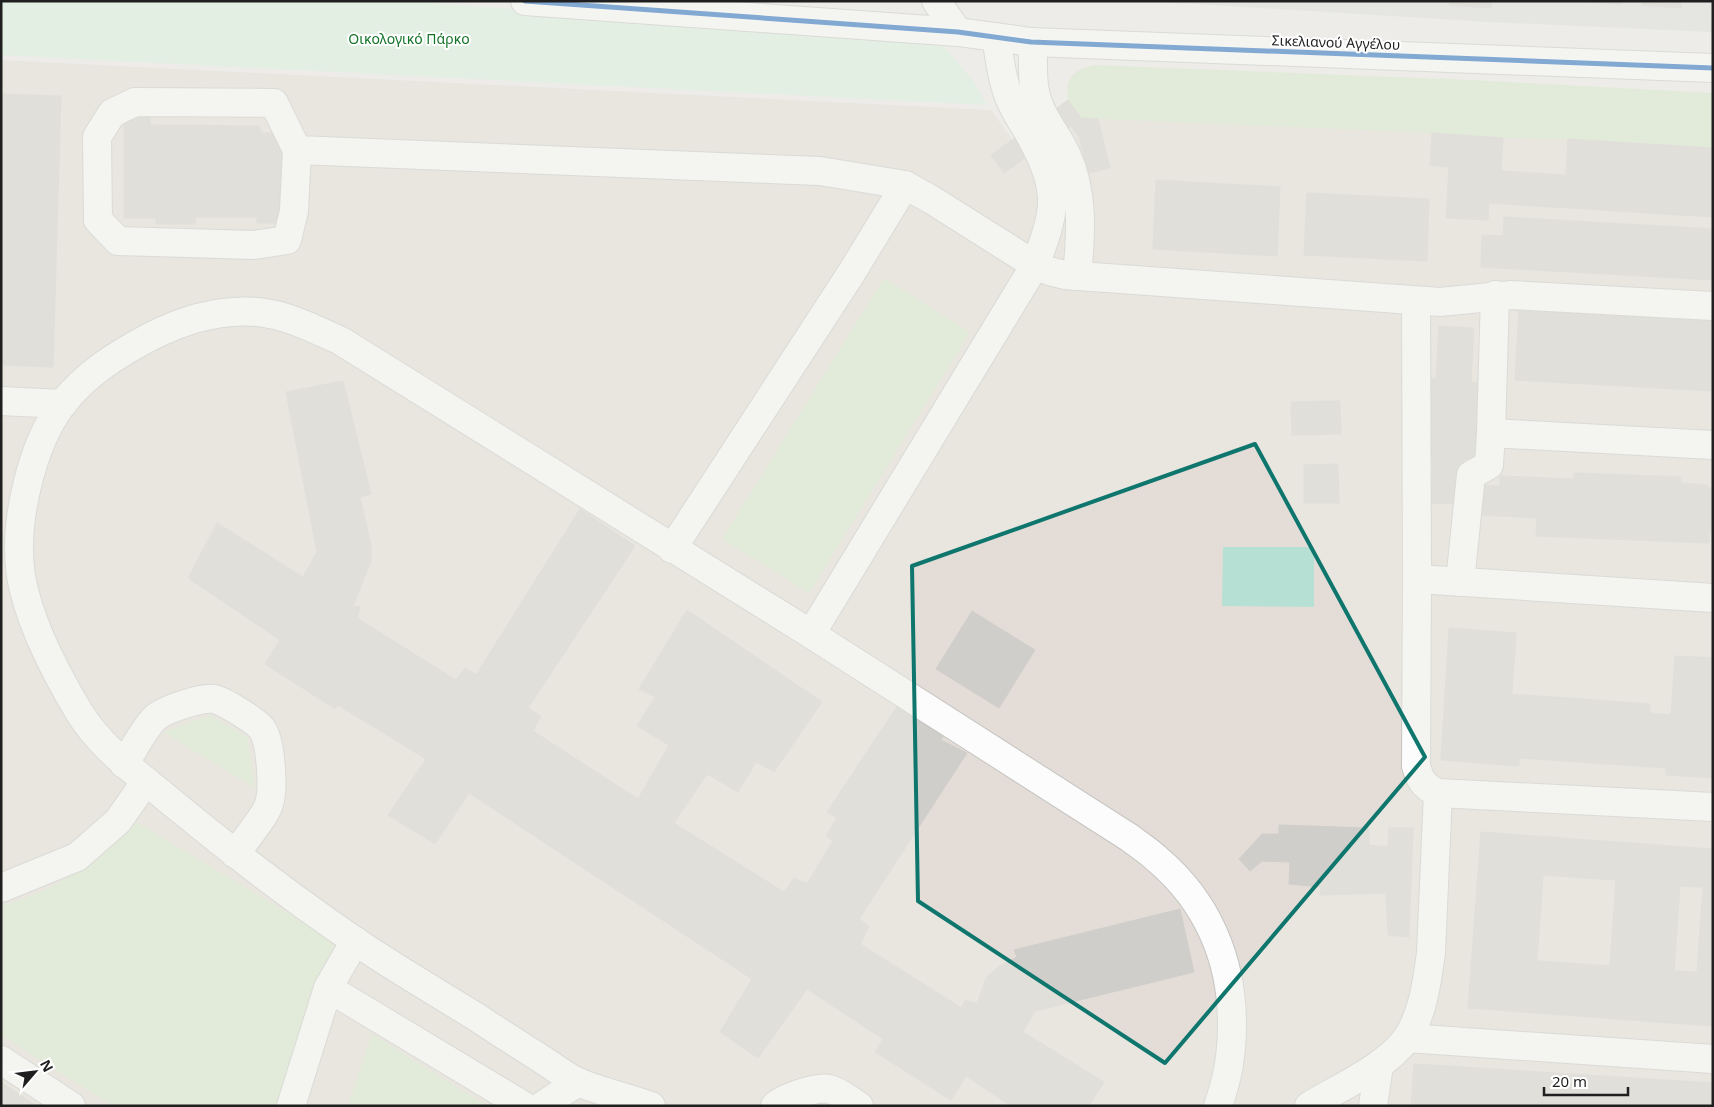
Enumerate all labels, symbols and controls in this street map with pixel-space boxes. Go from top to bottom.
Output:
park label: Οικολογικό Πάρκο [348,29,470,48]
street label: Σικελιανού Αγγέλου [1271,30,1401,54]
north arrow [10,1047,60,1097]
text: N [36,1056,58,1075]
scale bar [1544,1064,1628,1096]
text: 20 m [1552,1071,1587,1091]

